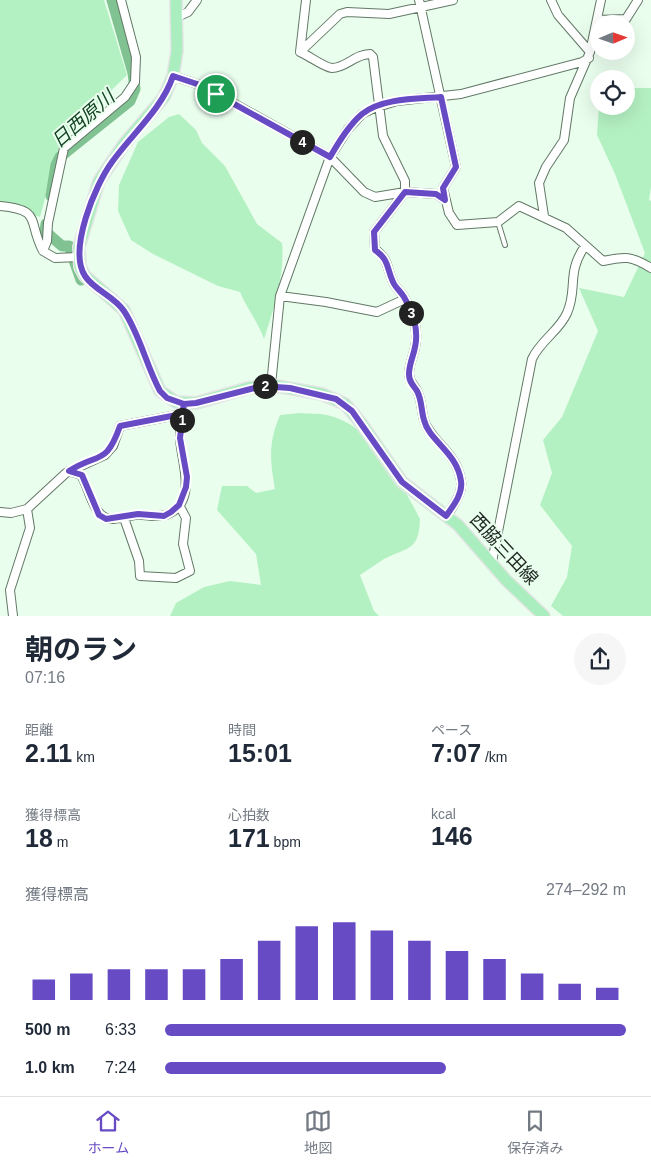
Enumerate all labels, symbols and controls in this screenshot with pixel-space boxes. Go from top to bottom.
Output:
north arrow [590,15,635,60]
map controls [590,15,635,115]
button: locate [590,70,635,115]
pin [195,73,237,115]
icon: arrive [202,80,230,108]
water label: 日西原川 [47,85,120,152]
pin: 4 [290,130,314,154]
text: 4 [299,134,306,150]
pin: 3 [398,300,424,326]
text: 3 [408,305,415,321]
pin: 2 [252,374,278,398]
text: 2 [262,378,269,394]
pin: 1 [170,408,194,432]
text: 1 [179,412,186,428]
street label: 西脇三田線 [466,509,542,589]
button: share [574,633,626,685]
text: 朝のラン [25,634,137,665]
text: 07:16 [25,669,65,686]
text: 距離 [25,722,53,738]
text: 時間 [228,722,256,738]
text: ペース [431,722,472,738]
text: 2.11 [25,739,72,767]
text: 15:01 [228,739,292,767]
text: 7:07 [431,739,481,767]
text: km [72,749,95,765]
text: /km [481,749,508,765]
text: kcal [431,806,456,822]
text: 獲得標高 [25,807,81,823]
text: 心拍数 [228,807,270,823]
text: 146 [431,822,473,850]
text: 18 [25,824,53,852]
text: 171 [228,824,270,852]
text: m [53,834,68,850]
text: bpm [270,834,301,850]
text: 274–292 m [546,881,626,898]
text: 獲得標高 [25,886,89,903]
text: 500 m [25,1021,70,1038]
text: 6:33 [105,1021,136,1038]
text: 1.0 km [25,1059,75,1076]
text: 7:24 [105,1059,136,1076]
tab: ホーム [88,1107,129,1157]
tab: 地図 [304,1107,332,1157]
tab: 保存済み [507,1107,563,1157]

